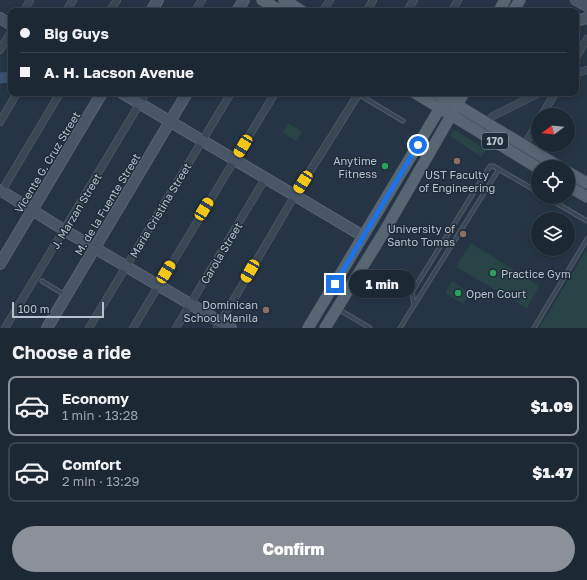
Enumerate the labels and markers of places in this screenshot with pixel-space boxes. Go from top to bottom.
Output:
place label: Anytime Fitness [333,154,377,180]
marker: UST Faculty of Engineering [452,156,462,166]
marker: Anytime Fitness [380,161,390,171]
place label: UST Faculty of Engineering [419,168,495,194]
place label: University of Santo Tomas [387,222,455,248]
marker: University of Santo Tomas [458,229,468,239]
place label: Practice Gym [501,267,571,280]
marker: Practice Gym [488,268,498,278]
place label: Open Court [466,287,526,300]
marker: Open Court [453,288,463,298]
place label: Dominican School Manila [184,298,258,324]
marker: Dominican School Manila [261,305,271,315]

